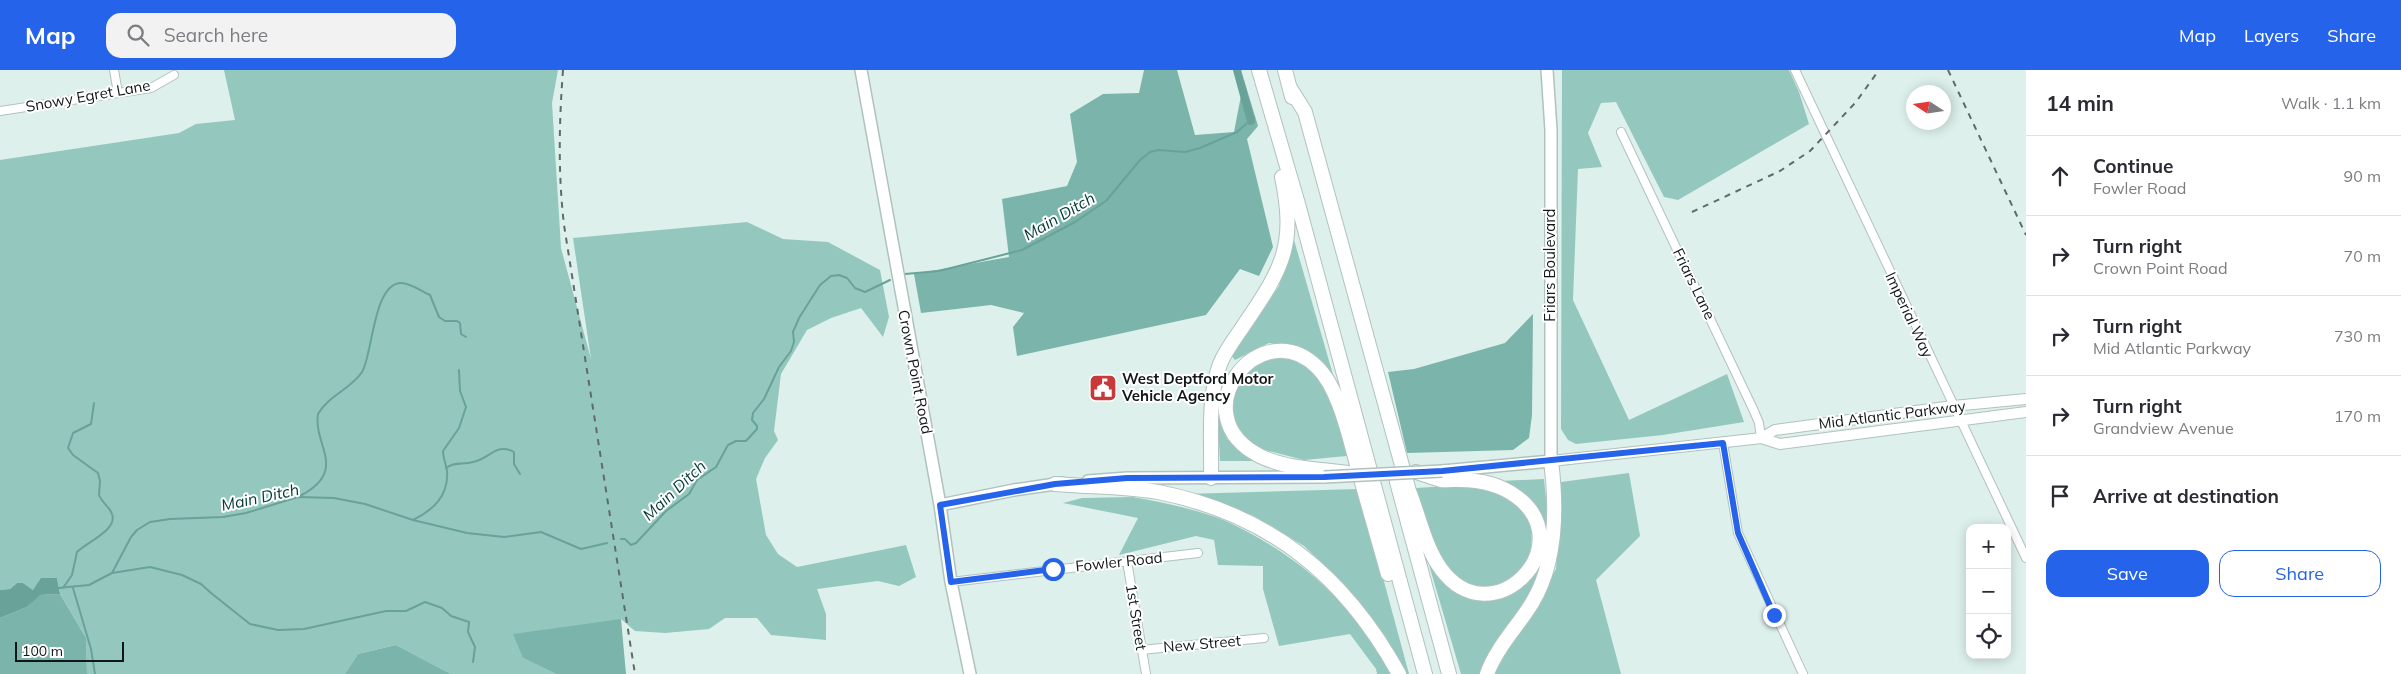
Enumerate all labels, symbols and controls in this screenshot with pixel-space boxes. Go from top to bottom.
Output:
search box [106,13,456,58]
text: Map [25,20,76,50]
icon: search [124,21,152,49]
text: Search here [164,23,268,47]
text: Map [2179,24,2216,47]
text: Layers [2244,24,2299,47]
text: Share [2327,24,2376,47]
street label: Snowy Egret Lane [24,75,152,116]
north arrow [1906,85,1951,130]
text: 14 min [2046,90,2114,116]
text: Walk · 1.1 km [2281,93,2381,113]
text: Continue [2093,154,2173,178]
icon: ahead [2046,162,2074,190]
text: 90 m [2344,166,2381,186]
text: Fowler Road [2093,178,2186,198]
water label: Main Ditch [1020,188,1098,244]
street label: Friars Boulevard [1540,208,1559,322]
text: Turn right [2093,234,2182,258]
icon: right [2046,242,2074,270]
street label: Friars Lane [1669,245,1720,323]
text: 70 m [2344,246,2381,266]
text: Crown Point Road [2093,258,2228,278]
street label: Imperial Way [1881,269,1938,361]
street label: Crown Point Road [894,308,937,436]
text: Turn right [2093,314,2182,338]
icon: right [2046,322,2074,350]
text: 730 m [2334,326,2381,346]
text: Mid Atlantic Parkway [2093,338,2251,358]
place label: West Deptford Motor Vehicle Agency [1121,369,1274,405]
public building icon: West Deptford Motor Vehicle Agency [1088,373,1118,403]
text: Turn right [2093,394,2182,418]
street label: Mid Atlantic Parkway [1817,396,1967,433]
icon: right [2046,402,2074,430]
text: 170 m [2334,406,2381,426]
text: Grandview Avenue [2093,418,2234,438]
water label: Main Ditch [638,456,710,524]
water label: Main Ditch [219,479,301,515]
icon: arrive [2046,482,2074,510]
text: Arrive at destination [2093,484,2279,508]
map controls [1966,524,2011,659]
button: + [1966,524,2011,569]
street label: Fowler Road [1074,547,1163,576]
button: Save [2046,550,2209,597]
button: Share [2219,550,2381,597]
route start [1042,558,1065,581]
button: − [1966,569,2011,614]
street label: 1st Street [1122,582,1151,652]
route end [1763,604,1786,627]
button: locate [1966,614,2011,659]
street label: New Street [1162,631,1241,656]
scale bar [15,639,124,662]
text: 100 m [22,642,63,660]

